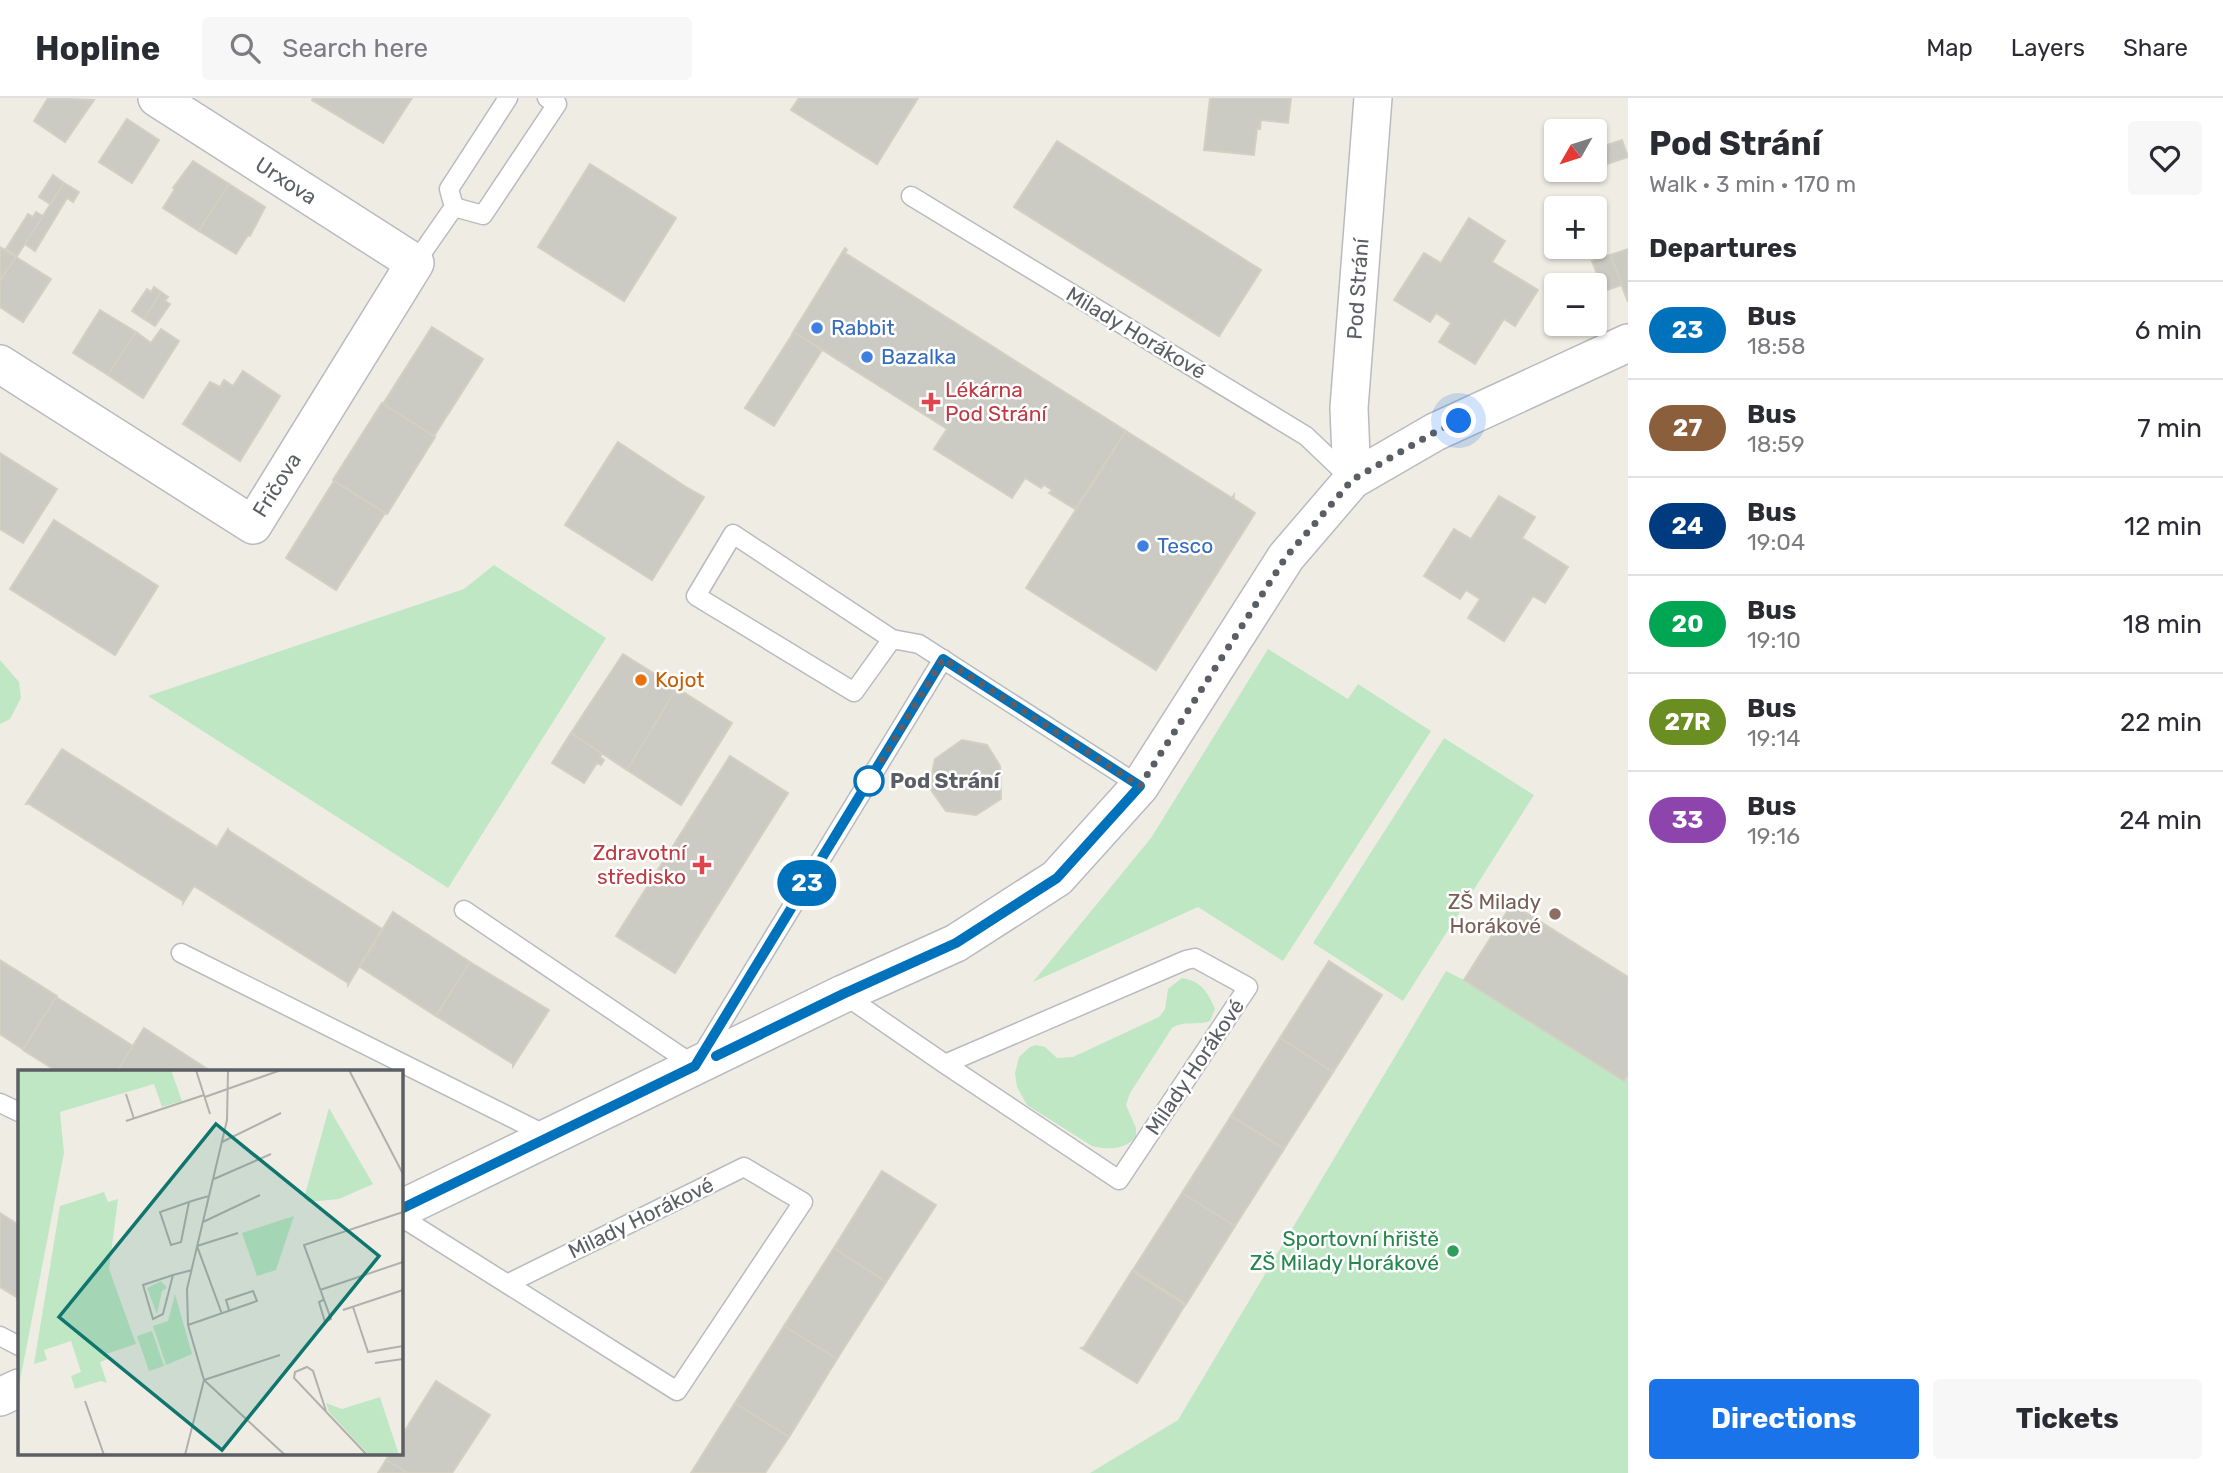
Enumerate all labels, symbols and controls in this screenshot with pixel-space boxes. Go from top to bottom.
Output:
search box [202,17,692,80]
text: Hopline [35,29,160,68]
icon: search [226,29,264,67]
text: Search here [282,33,428,64]
text: Map [1926,34,1973,62]
text: Layers [2011,34,2085,62]
text: Share [2123,34,2188,62]
north arrow [1544,119,1606,182]
map controls [1544,119,1607,336]
button: heart [2128,121,2202,195]
text: Pod Strání [1649,124,1821,163]
street label: Urxova [251,152,322,210]
text: Walk · 3 min · 170 m [1649,170,1856,198]
button: + [1544,196,1607,259]
text: Departures [1649,233,1797,264]
street label: Pod Strání [1341,237,1374,340]
button: − [1544,273,1607,336]
street label: Milady Horákové [1062,281,1211,384]
text: Bus [1747,301,1796,332]
place label: Rabbit [831,315,895,340]
text: 6 min [2135,315,2202,346]
text: 23 [1672,316,1703,344]
marker: Rabbit [809,320,825,336]
text: 18:58 [1747,332,1806,360]
place label: Bazalka [881,344,956,369]
marker: Bazalka [859,349,875,365]
place label: Lékárna Pod Strání [945,377,1047,426]
marker: Lékárna Pod Strání [923,394,939,410]
text: Bus [1747,399,1796,430]
your location [1441,403,1476,438]
text: 7 min [2137,413,2202,444]
text: 27 [1673,414,1702,442]
text: 18:59 [1747,430,1805,458]
street label: Fričova [247,448,306,522]
text: Bus [1747,497,1796,528]
text: 12 min [2124,511,2202,542]
text: 24 [1672,512,1703,540]
text: 19:04 [1747,528,1805,556]
place label: Tesco [1157,533,1213,558]
marker: Tesco [1135,538,1151,554]
text: Bus [1747,595,1796,626]
text: 18 min [2123,609,2202,640]
text: 20 [1672,610,1703,638]
text: 19:10 [1747,626,1801,654]
place label: Kojot [655,667,705,692]
marker: Kojot [633,672,649,688]
text: Bus [1747,693,1796,724]
text: 22 min [2120,707,2202,738]
text: 27R [1665,708,1710,736]
text: 19:14 [1747,724,1801,752]
marker: Pod Strání [854,766,884,796]
place label: Pod Strání [890,768,1002,793]
text: Bus [1747,791,1796,822]
text: 24 min [2119,805,2202,836]
text: 33 [1672,806,1703,834]
text: 19:16 [1747,822,1800,850]
place label: Zdravotní středisko [593,840,687,889]
marker: Zdravotní středisko [692,855,712,875]
line badge: 23 [776,860,838,906]
text: 23 [791,869,823,897]
place label: ZŠ Milady Horákové [1448,889,1541,938]
marker: ZŠ Milady Horákové [1547,906,1563,922]
street label: Milady Horákové [1140,994,1249,1139]
inset map [18,1070,402,1456]
street label: Milady Horákové [564,1172,718,1264]
place label: Sportovní hřiště ZŠ Milady Horákové [1250,1226,1439,1275]
marker: Sportovní hřiště ZŠ Milady Horákové [1445,1243,1461,1259]
button: Directions [1649,1379,1919,1459]
button: Tickets [1933,1379,2202,1459]

